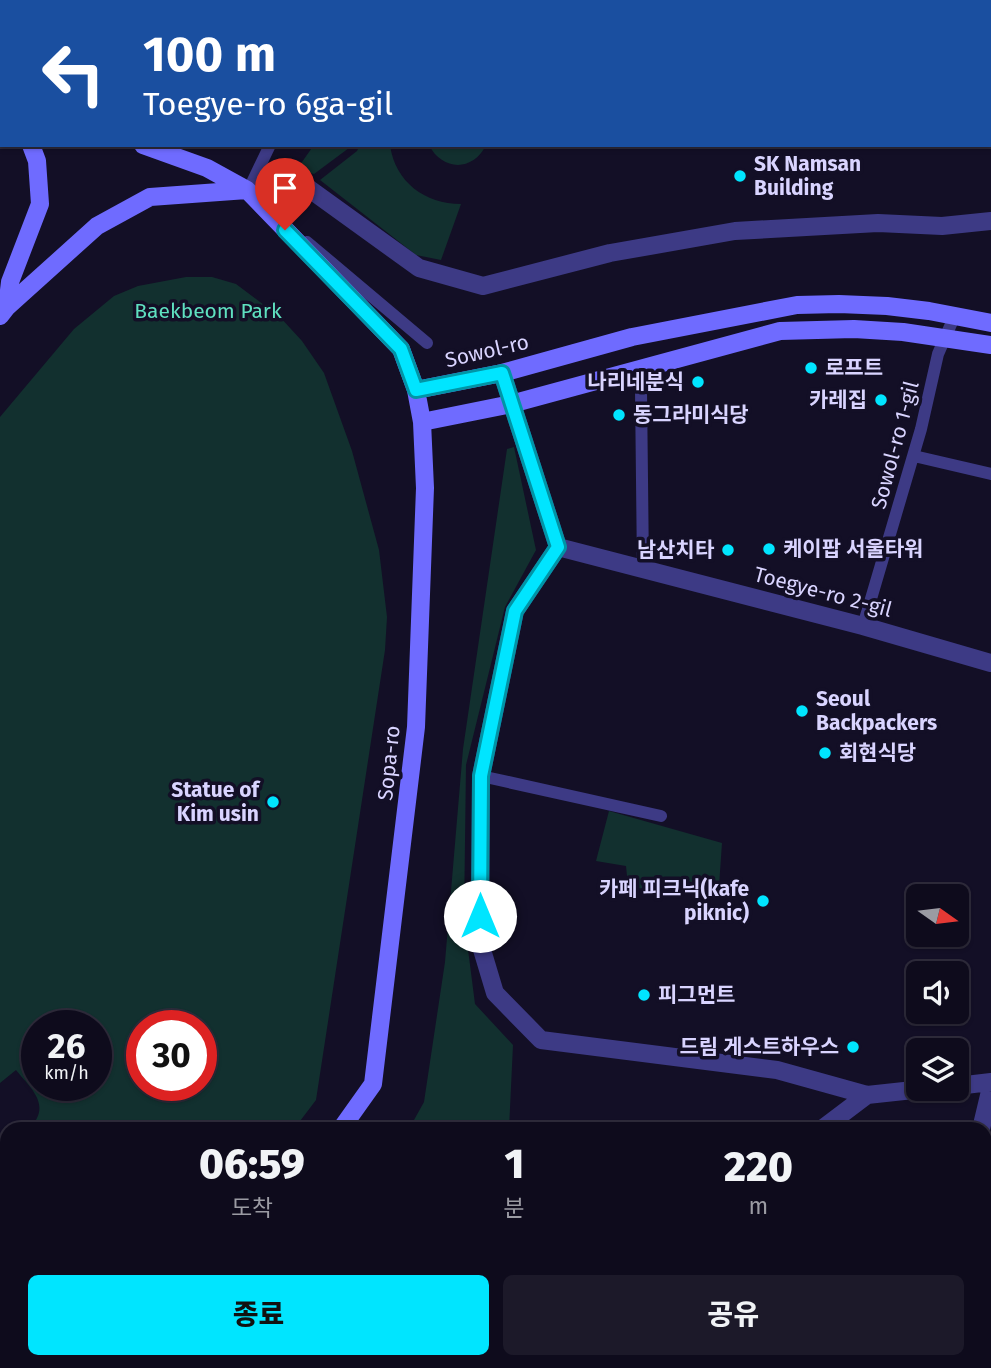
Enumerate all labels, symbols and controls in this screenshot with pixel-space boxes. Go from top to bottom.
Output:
text: 100 m [143,25,276,84]
icon: left [28,28,119,119]
text: Toegye-ro 6ga-gil [143,85,393,123]
place label: SK Namsan Building [754,151,861,201]
pin [255,158,315,230]
marker: SK Namsan Building [732,168,748,184]
icon: arrive [266,169,304,207]
park label: Baekbeom Park [134,298,282,324]
street label: Sowol-ro [443,329,531,373]
place label: 로프트 [825,355,883,381]
marker: 로프트 [803,360,819,376]
place label: 나리네분식 [587,369,684,395]
marker: 나리네분식 [690,374,706,390]
street label: Sowol-ro 1-gil [865,378,925,512]
place label: 카레집 [809,387,867,413]
marker: 카레집 [873,392,889,408]
place label: 동그라미식당 [633,402,749,428]
marker: 동그라미식당 [611,407,627,423]
place label: 케이팝 서울타워 [783,536,923,562]
place label: 남산치타 [637,537,715,563]
marker: 케이팝 서울타워 [761,541,777,557]
marker: 남산치타 [720,542,736,558]
street label: Toegye-ro 2-gil [751,561,895,623]
place label: Seoul Backpackers [816,686,937,736]
marker: Seoul Backpackers [794,703,810,719]
street label: Sopa-ro [372,724,406,802]
place label: 회현식당 [839,740,916,766]
marker: 회현식당 [817,745,833,761]
place label: Statue of Kim usin [171,777,262,827]
marker: Statue of Kim usin [265,794,281,810]
place label: 카페 피크닉(kafe piknic) [599,876,749,926]
position arrow [443,879,517,953]
north arrow [906,884,970,947]
map controls [906,884,969,1101]
marker: 카페 피크닉(kafe piknic) [755,893,771,909]
button: sound [906,961,969,1024]
place label: 피그먼트 [658,982,735,1008]
marker: 피그먼트 [636,987,652,1003]
speed limit sign: 30 [126,1010,217,1101]
text: 26 [48,1025,85,1067]
place label: 드림 게스트하우스 [679,1034,839,1060]
button: layers [906,1038,969,1101]
marker: 드림 게스트하우스 [845,1039,861,1055]
text: km/h [44,1062,89,1084]
text: 06:59 [199,1139,305,1189]
text: 1 [504,1139,524,1189]
text: 220 [724,1142,793,1192]
text: m [749,1192,768,1220]
text: 도착 [231,1194,273,1222]
text: 분 [504,1194,525,1222]
button: 종료 [28,1275,489,1355]
button: 공유 [503,1275,964,1355]

